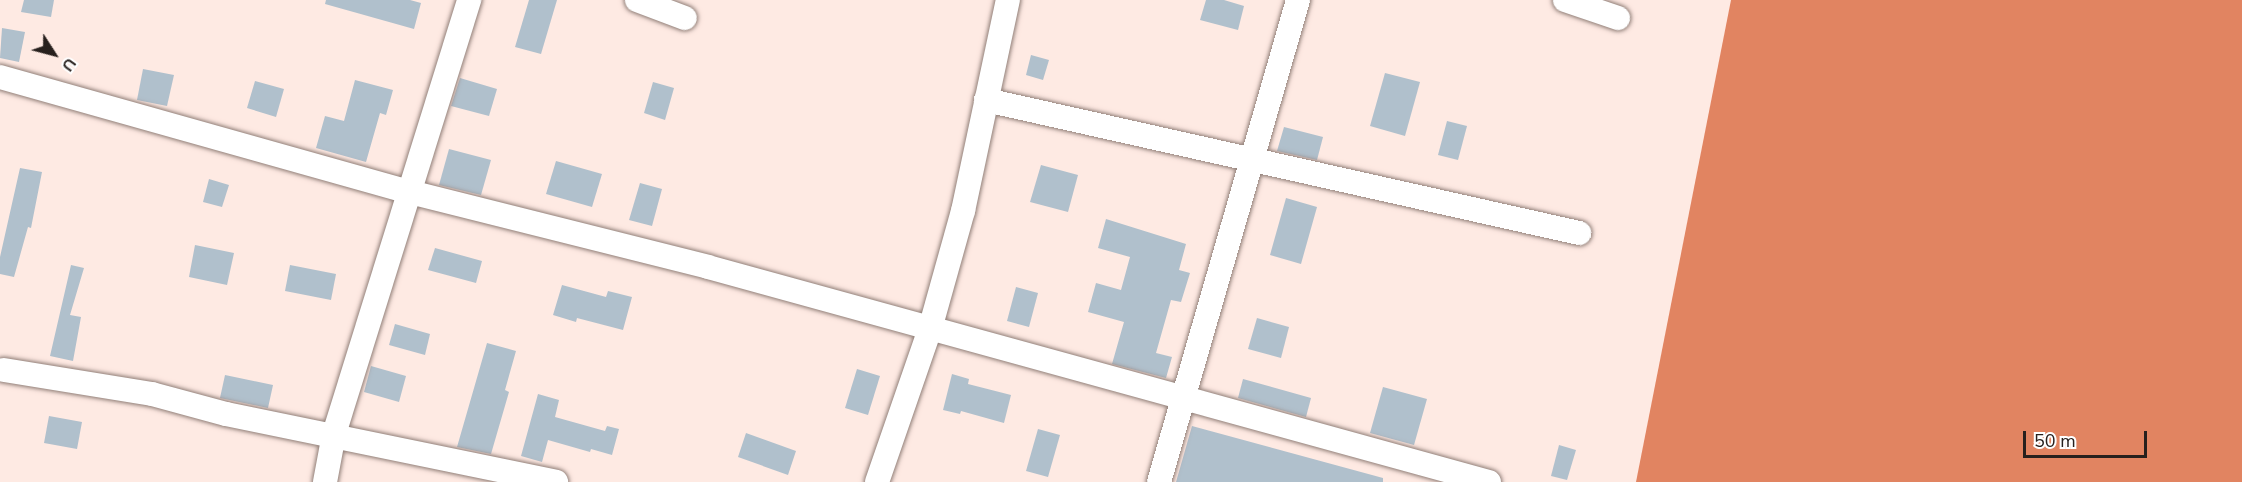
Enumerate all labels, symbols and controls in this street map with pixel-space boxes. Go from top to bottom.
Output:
north arrow [24,24,84,84]
text: U [56,53,81,76]
scale bar [2026,419,2150,457]
text: 50 m [2034,429,2076,453]

